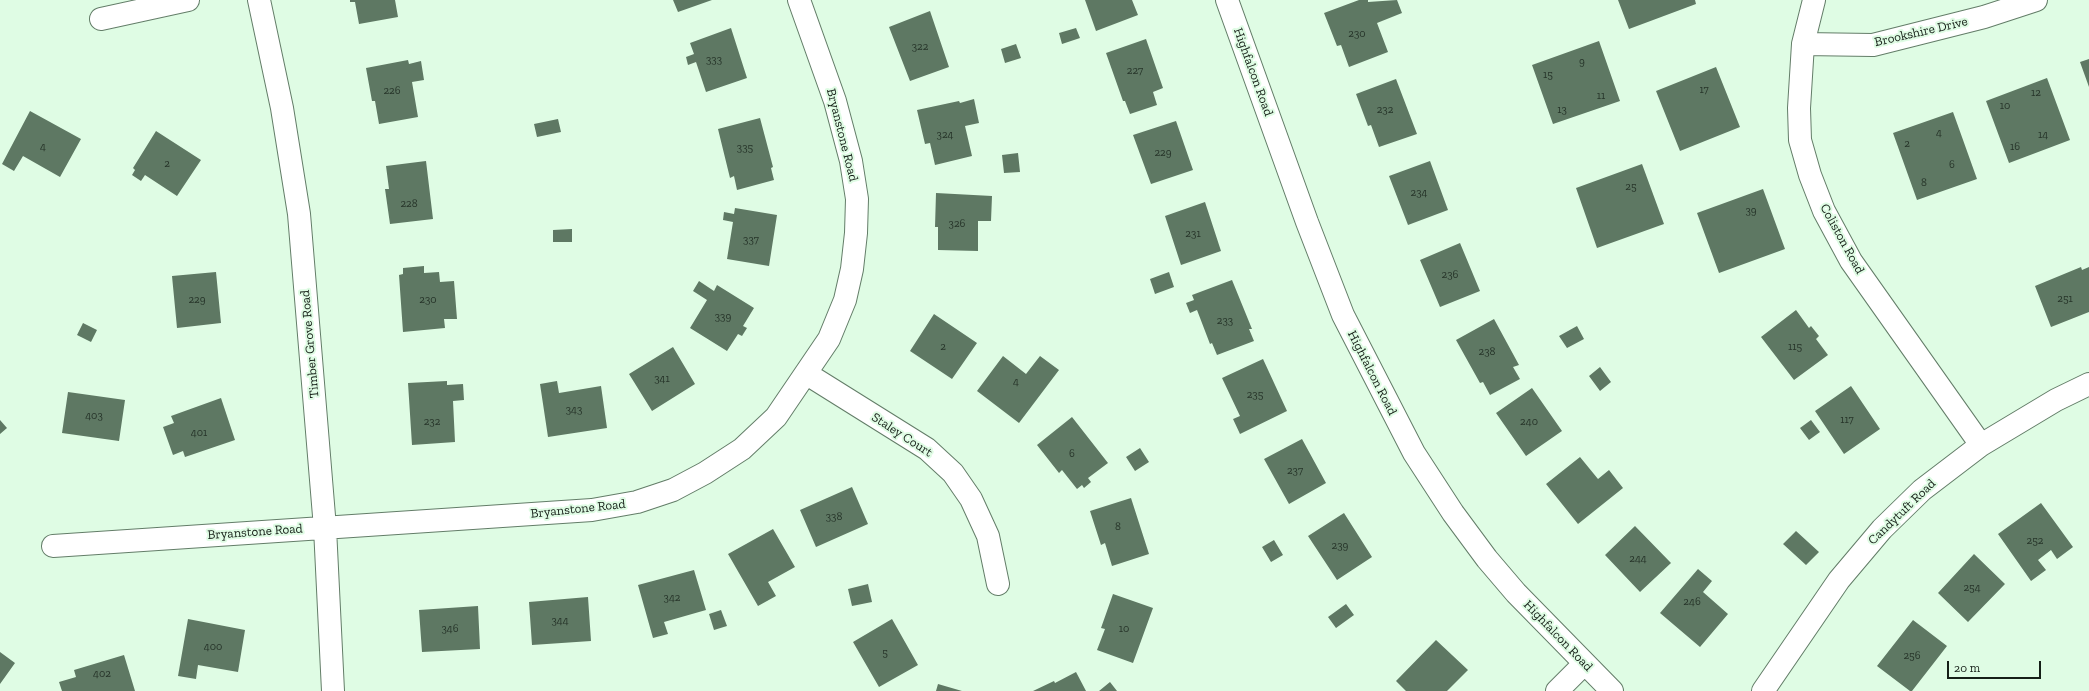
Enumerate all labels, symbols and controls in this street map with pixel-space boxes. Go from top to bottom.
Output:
street label: Brookshire Drive [1873,14,1969,50]
street label: Highfalcon Road [1230,26,1276,118]
house number: 230 [1348,27,1366,41]
house number: 322 [912,40,928,54]
house number: 333 [706,53,722,67]
house number: 9 [1579,55,1585,69]
house number: 227 [1127,64,1143,78]
house number: 15 [1543,68,1553,82]
house number: 17 [1699,83,1709,97]
house number: 226 [383,84,401,98]
house number: 12 [2031,86,2041,100]
street label: Bryanstone Road [823,87,861,183]
house number: 11 [1597,89,1605,103]
house number: 10 [2000,99,2010,113]
house number: 232 [1377,103,1393,117]
house number: 13 [1557,103,1567,117]
house number: 4 [1936,126,1942,140]
house number: 324 [937,128,953,142]
house number: 14 [2038,128,2048,142]
house number: 2 [1904,137,1910,151]
house number: 4 [40,140,46,154]
house number: 16 [2010,140,2020,154]
house number: 335 [737,141,753,155]
house number: 229 [1154,146,1172,160]
house number: 2 [164,157,170,171]
house number: 6 [1949,158,1955,172]
house number: 8 [1921,176,1927,190]
house number: 25 [1625,180,1637,194]
house number: 234 [1411,186,1427,200]
house number: 228 [400,197,418,211]
street label: Coliston Road [1816,201,1868,277]
house number: 39 [1745,204,1757,218]
house number: 326 [949,217,965,231]
house number: 231 [1185,227,1201,241]
house number: 337 [743,233,759,247]
house number: 236 [1442,268,1458,282]
street label: Timber Grove Road [297,289,323,399]
house number: 251 [2057,292,2073,306]
house number: 229 [188,293,206,307]
house number: 230 [419,293,437,307]
house number: 339 [715,310,731,324]
house number: 233 [1217,314,1233,328]
street label: Highfalcon Road [1344,328,1400,418]
house number: 2 [940,340,946,354]
house number: 115 [1788,340,1802,354]
house number: 238 [1479,345,1495,359]
house number: 341 [654,372,670,386]
house number: 4 [1013,375,1019,389]
house number: 235 [1247,388,1263,402]
house number: 343 [566,403,582,417]
house number: 403 [85,409,103,423]
street label: Staley Court [869,410,935,460]
house number: 117 [1840,413,1854,427]
house number: 232 [424,415,440,429]
house number: 240 [1520,415,1538,429]
house number: 401 [191,426,207,440]
house number: 6 [1069,447,1075,461]
house number: 237 [1287,464,1303,478]
street label: Candytuft Road [1865,476,1939,548]
street label: Bryanstone Road [530,496,626,522]
house number: 338 [826,510,842,524]
house number: 8 [1115,520,1121,534]
street label: Bryanstone Road [207,521,303,543]
house number: 252 [2027,534,2043,548]
house number: 239 [1332,539,1348,553]
house number: 244 [1629,552,1647,566]
house number: 254 [1963,581,1981,595]
house number: 342 [664,591,680,605]
house number: 246 [1683,595,1701,609]
street label: Highfalcon Road [1520,597,1596,675]
house number: 344 [551,614,569,628]
house number: 346 [441,622,459,636]
house number: 10 [1119,622,1129,636]
house number: 400 [204,640,222,654]
house number: 5 [882,646,888,660]
house number: 256 [1903,649,1921,663]
scale bar [1949,653,2043,679]
text: 20 m [1954,661,1980,675]
house number: 402 [93,667,111,681]

